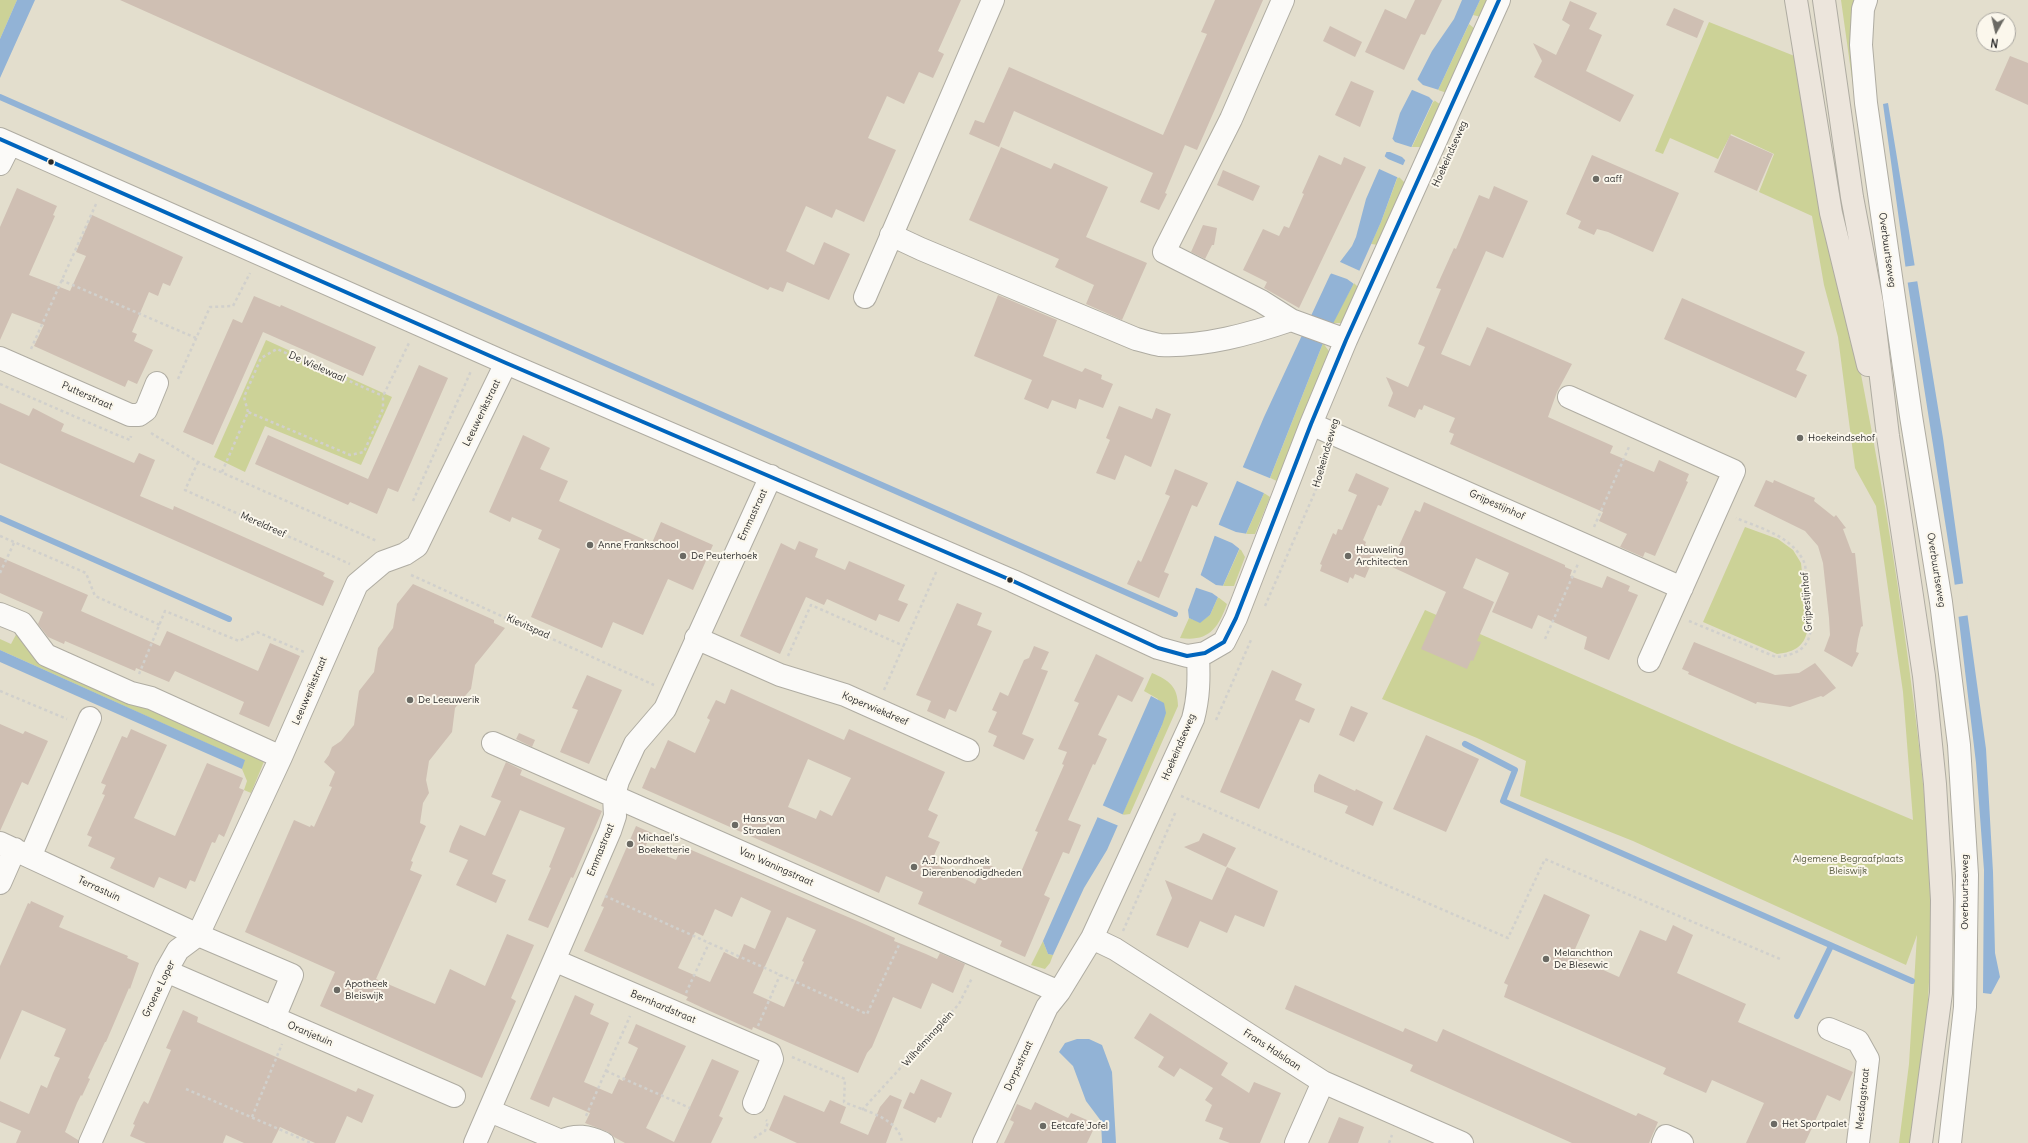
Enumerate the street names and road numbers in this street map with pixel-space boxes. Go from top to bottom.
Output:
street label: Hoekeindseweg [1430,119,1470,189]
street label: Overbuurtseweg [1876,212,1898,288]
street label: De Wielewaal [287,349,347,385]
street label: Leeuwerikstraat [461,378,503,448]
street label: Putterstraat [60,379,114,413]
street label: Hoekeindseweg [1310,417,1342,489]
street label: Emmastraat [736,487,770,543]
street label: Grijpestijnhof [1467,487,1527,523]
street label: Mereldreef [238,510,288,540]
street label: Overbuurtseweg [1924,532,1948,608]
street label: Grijpestijnhof [1799,572,1815,632]
street label: Kievitspad [505,612,551,642]
street label: Leeuwerikstraat [290,655,330,727]
street label: Koperwiekdreef [840,690,910,728]
street label: Hoekeindseweg [1160,712,1198,782]
street label: Emmastraat [585,822,617,878]
street label: Van Waningstraat [737,845,815,889]
street label: Overbuurtseweg [1959,854,1971,930]
street label: Terrastuin [76,874,122,904]
street label: Groene Loper [140,959,178,1019]
street label: Bernhardstraat [629,988,697,1026]
street label: Wilhelminaplein [900,1009,956,1069]
street label: Oranjetuin [286,1019,334,1049]
street label: Frans Halslaan [1241,1027,1303,1073]
street label: Dorpsstraat [1002,1039,1036,1093]
street label: Mesdagstraat [1854,1068,1872,1130]

